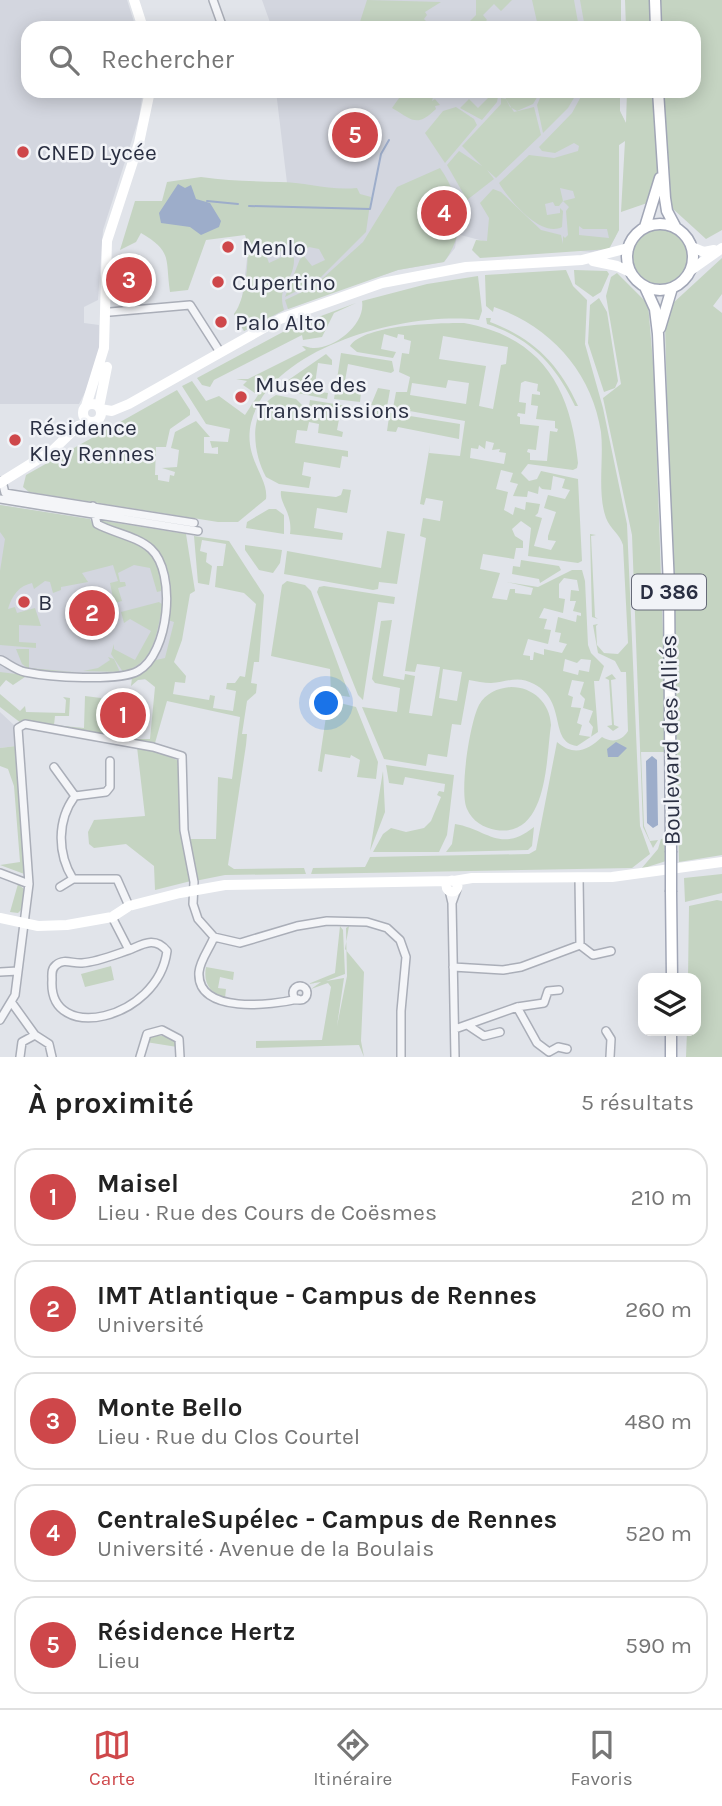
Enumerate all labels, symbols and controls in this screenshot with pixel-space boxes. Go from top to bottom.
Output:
search box [21,21,701,98]
icon: search [45,41,83,79]
text: Rechercher [101,44,234,75]
pin: 5 [332,109,378,161]
place label: CNED Lycée [37,139,157,166]
marker: CNED Lycée [15,144,31,160]
pin: 4 [421,187,467,239]
place label: Menlo [242,234,306,261]
marker: Menlo [220,239,236,255]
pin: 3 [106,254,152,306]
place label: Cupertino [232,269,336,296]
marker: Cupertino [210,274,226,290]
place label: Palo Alto [235,309,326,336]
marker: Palo Alto [213,314,229,330]
place label: Musée des Transmissions [255,371,410,424]
marker: Musée des Transmissions [233,389,249,405]
place label: Résidence Kley Rennes [29,414,155,467]
marker: Résidence Kley Rennes [7,432,23,448]
road number: D 386 [632,574,706,610]
pin: 2 [69,587,115,639]
place label: B [38,589,52,616]
marker: B [16,594,32,610]
street label: Boulevard des Alliés [655,635,686,845]
your location [309,686,343,720]
pin: 1 [100,689,146,741]
map controls [638,973,701,1036]
button: layers [638,973,701,1036]
text: À proximité [28,1085,194,1121]
text: 5 résultats [581,1089,694,1116]
text: Maisel [97,1168,179,1199]
text: 1 [49,1184,57,1211]
text: 210 m [630,1184,692,1211]
text: Lieu · Rue des Cours de Coësmes [97,1199,437,1226]
text: IMT Atlantique - Campus de Rennes [97,1280,537,1311]
text: 2 [46,1296,60,1323]
text: 260 m [625,1296,692,1323]
text: Université [97,1311,204,1338]
text: Monte Bello [97,1392,242,1423]
text: 3 [46,1408,60,1435]
text: 480 m [624,1408,692,1435]
text: Lieu · Rue du Clos Courtel [97,1423,360,1450]
text: CentraleSupélec - Campus de Rennes [97,1504,557,1535]
text: 4 [46,1520,60,1547]
text: 520 m [625,1520,692,1547]
text: Université · Avenue de la Boulais [97,1535,434,1562]
text: Résidence Hertz [97,1616,295,1647]
text: 5 [46,1632,60,1659]
text: 590 m [625,1632,692,1659]
text: Lieu [97,1647,140,1674]
tab: Carte [89,1726,135,1790]
tab: Itinéraire [313,1726,392,1790]
tab: Favoris [570,1726,633,1790]

